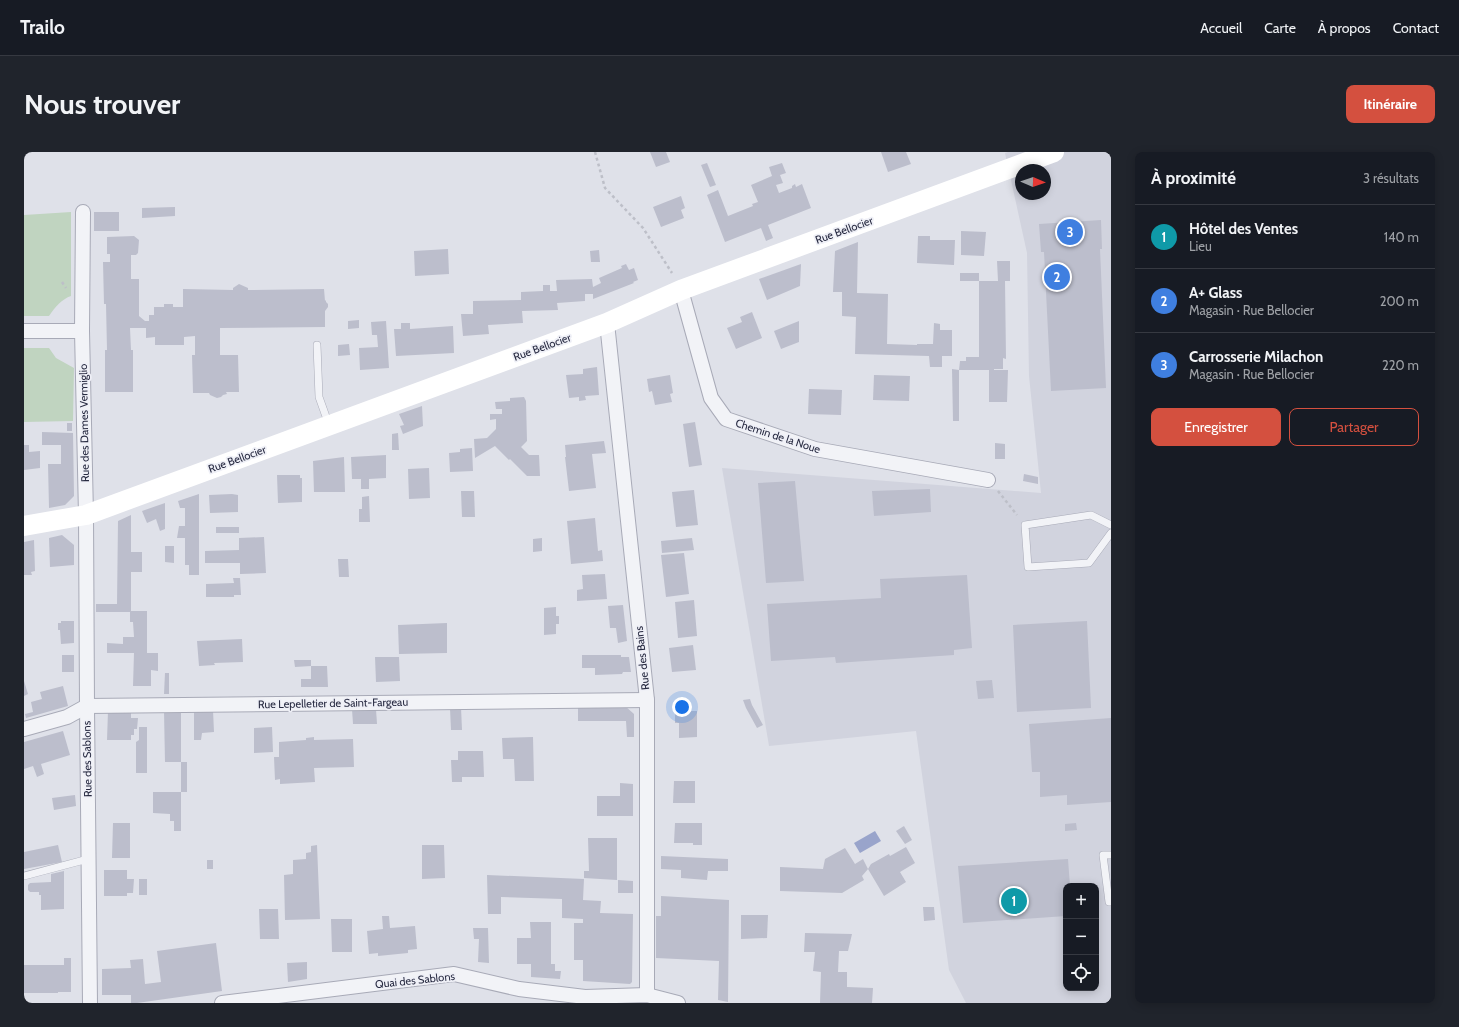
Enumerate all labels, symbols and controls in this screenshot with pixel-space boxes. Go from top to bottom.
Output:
text: Trailo [20,16,65,39]
text: Accueil [1200,19,1242,37]
text: Carte [1264,19,1296,37]
text: À propos [1318,19,1371,37]
text: Contact [1393,19,1439,37]
button: Itinéraire [1346,85,1435,123]
text: Nous trouver [24,87,180,121]
north arrow [1015,164,1051,200]
text: À proximité [1151,168,1236,188]
text: 3 résultats [1363,170,1419,186]
street label: Rue Bellocier [813,213,875,247]
pin: 3 [1057,217,1083,247]
text: Hôtel des Ventes [1189,220,1298,238]
text: 1 [1162,229,1166,245]
text: 140 m [1384,229,1419,245]
text: Lieu [1189,238,1212,254]
pin: 2 [1044,262,1070,292]
text: A+ Glass [1189,284,1242,302]
text: 2 [1161,293,1167,309]
text: 200 m [1380,293,1419,309]
text: Magasin · Rue Bellocier [1189,302,1314,318]
street label: Rue Bellocier [511,330,573,364]
text: Carrosserie Milachon [1189,348,1323,366]
text: 3 [1160,357,1168,373]
text: 220 m [1382,357,1419,373]
street label: Rue des Dames Vermiglio [76,364,92,482]
text: Magasin · Rue Bellocier [1189,366,1314,382]
button: Enregistrer [1151,408,1281,446]
button: Partager [1289,408,1419,446]
street label: Chemin de la Noue [734,416,823,456]
street label: Rue Bellocier [206,442,268,476]
street label: Rue des Bains [632,625,652,691]
street label: Rue Lepelletier de Saint-Fargeau [258,695,408,711]
your location [672,697,692,717]
street label: Rue des Sablons [79,720,95,797]
map controls [1063,883,1099,991]
button: + [1063,883,1099,919]
pin: 1 [1001,886,1027,916]
button: − [1063,919,1099,955]
button: locate [1063,955,1099,991]
street label: Quai des Sablons [374,969,456,991]

